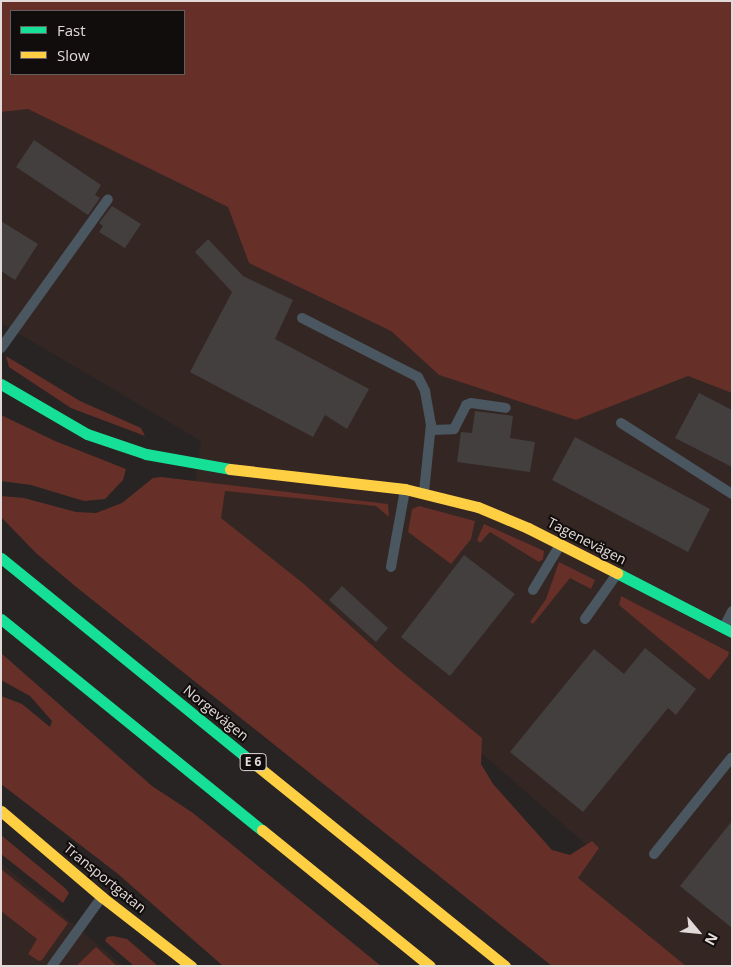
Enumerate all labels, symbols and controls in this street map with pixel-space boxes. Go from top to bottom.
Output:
legend [10,10,185,75]
text: Fast [57,20,86,40]
text: Slow [57,45,90,65]
street label: Tagenevägen [545,514,629,568]
street label: Norgevägen [180,682,252,744]
road number: E 6 [239,752,267,772]
street label: Transportgatan [61,840,149,916]
north arrow [673,907,723,957]
text: N [701,930,723,949]

